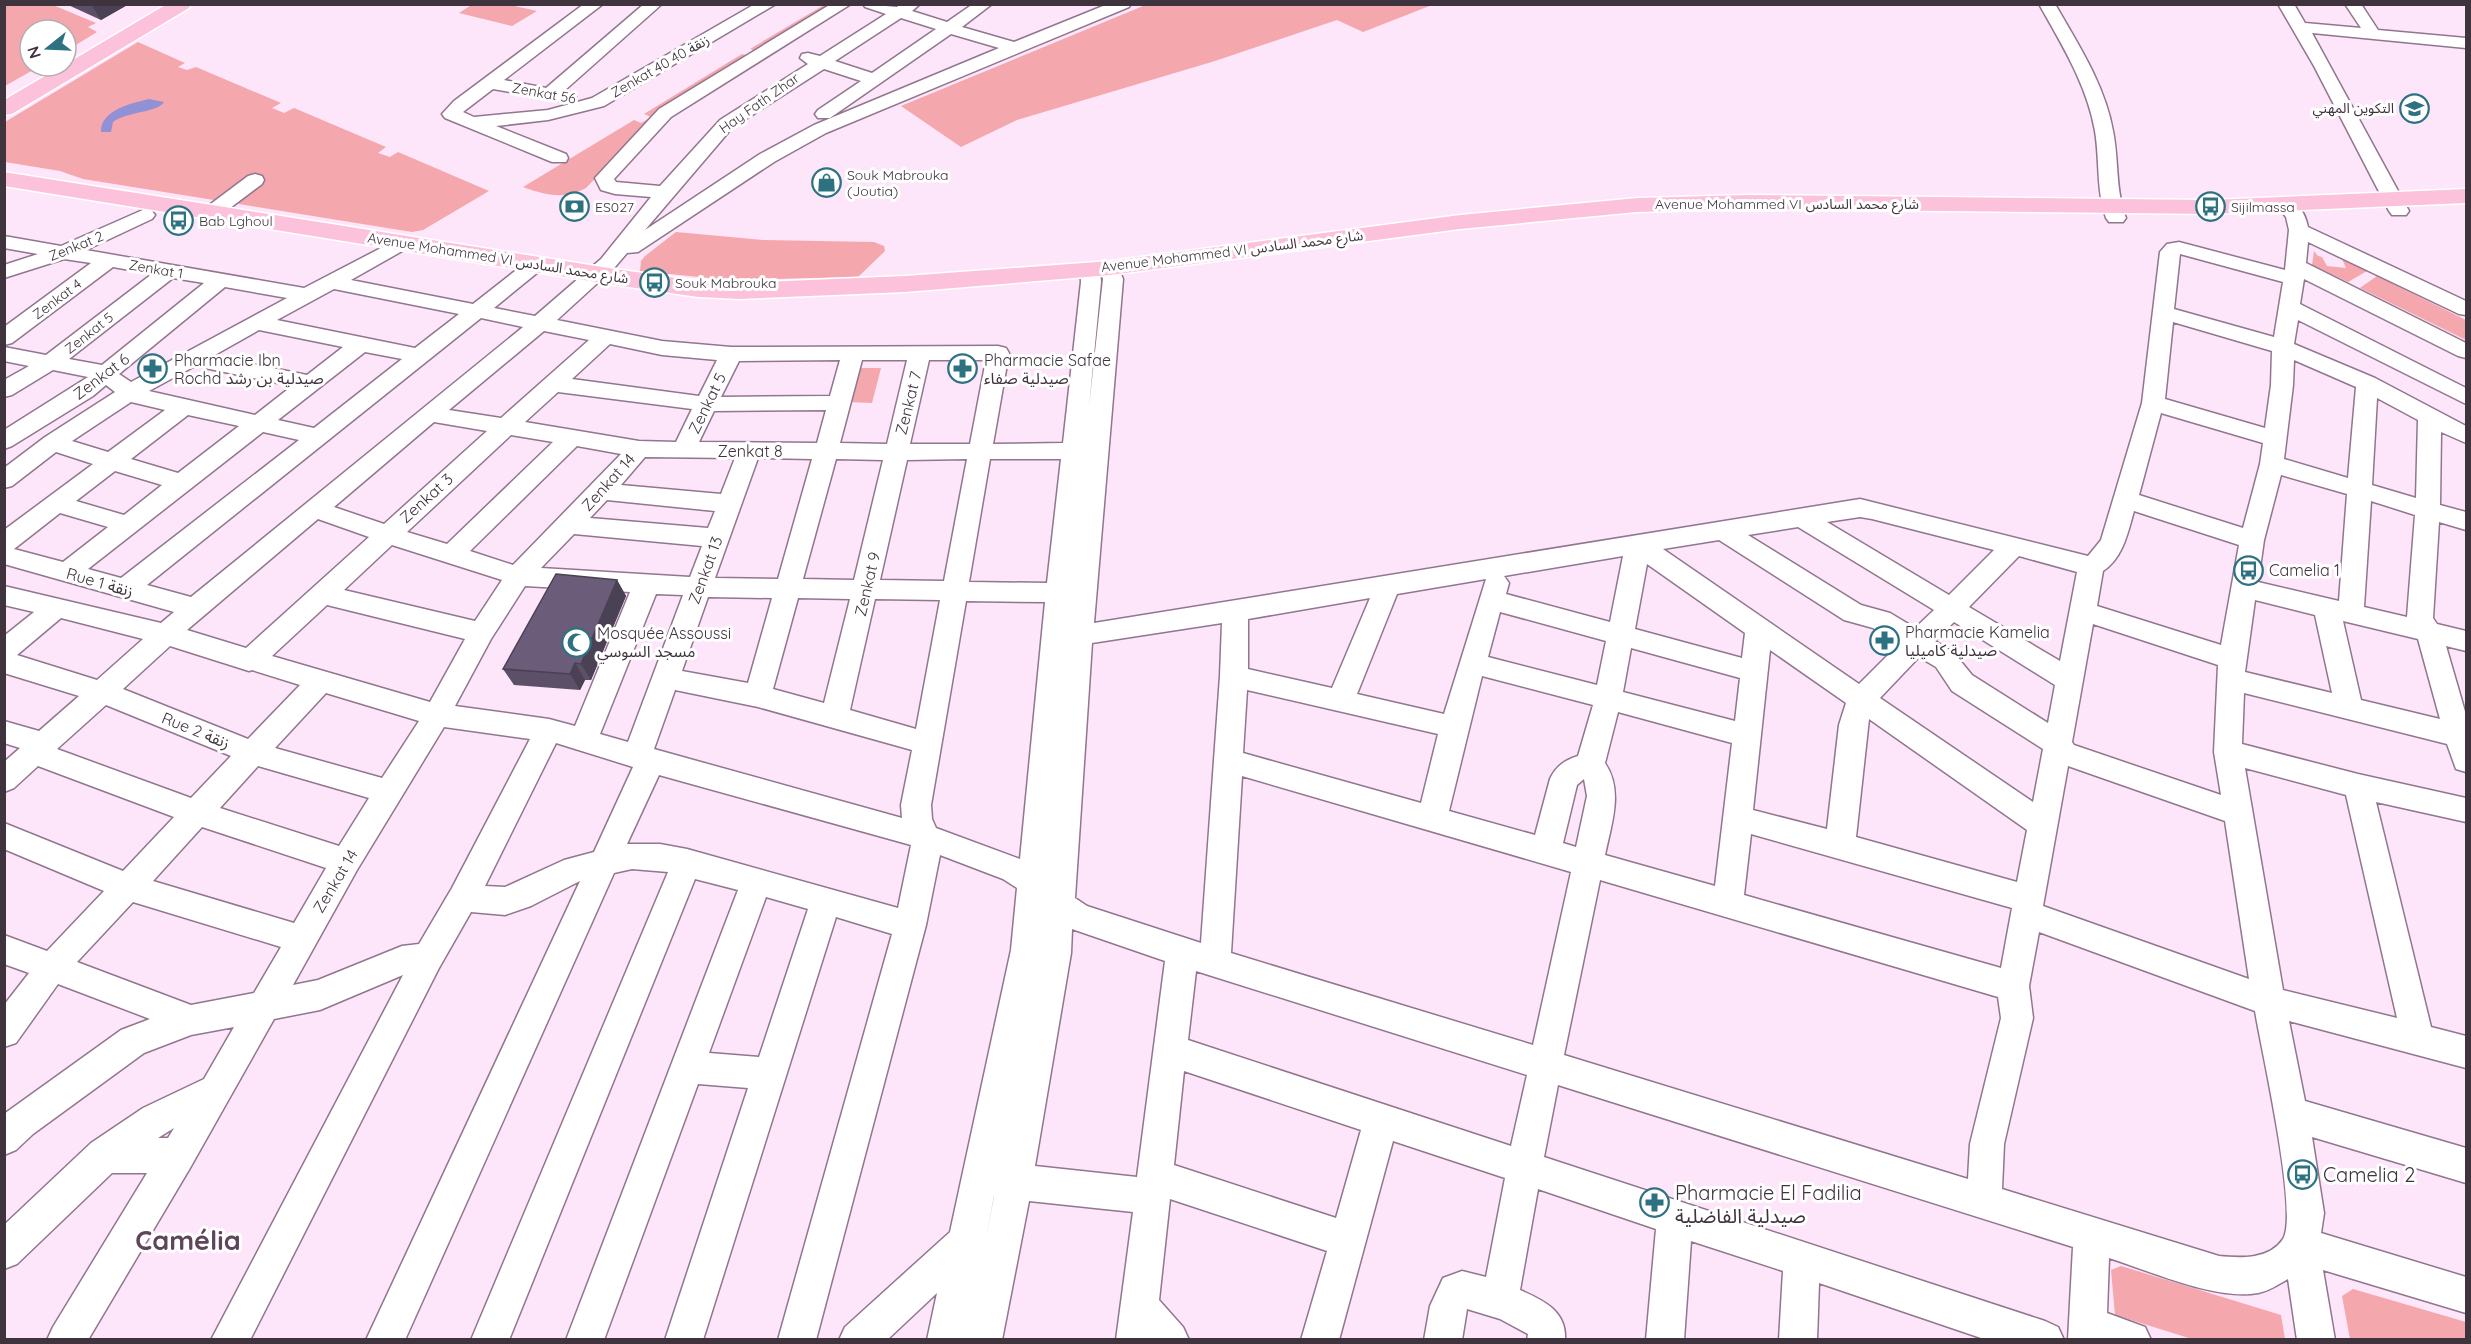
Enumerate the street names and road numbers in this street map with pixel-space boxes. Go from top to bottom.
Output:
street label: Zenkat 40 زنقة 40 [608,31,712,101]
street label: Hay Fath Zhar [715,68,803,137]
street label: Zenkat 56 [511,79,578,108]
street label: Avenue Mohammed VI شارع محمد السادس [1655,195,1919,215]
street label: Avenue Mohammed VI شارع محمد السادس [1100,226,1364,278]
street label: Zenkat 2 [46,227,106,265]
street label: Avenue Mohammed VI شارع محمد السادس [366,228,630,290]
street label: Zenkat 1 [128,255,184,283]
street label: Zenkat 4 [29,275,85,323]
street label: Zenkat 5 [61,308,117,358]
street label: Zenkat 6 [69,348,133,404]
street label: Zenkat 5 [684,369,730,437]
street label: Zenkat 7 [890,369,926,437]
street label: Zenkat 8 [717,441,783,461]
street label: Zenkat 14 [577,449,639,515]
street label: Zenkat 3 [395,469,457,527]
street label: Zenkat 13 [683,533,727,607]
street label: Zenkat 9 [850,550,884,618]
street label: Rue 1 زنقة [64,563,136,601]
street label: Rue 2 زنقة [159,707,233,753]
street label: Zenkat 14 [308,846,362,916]

